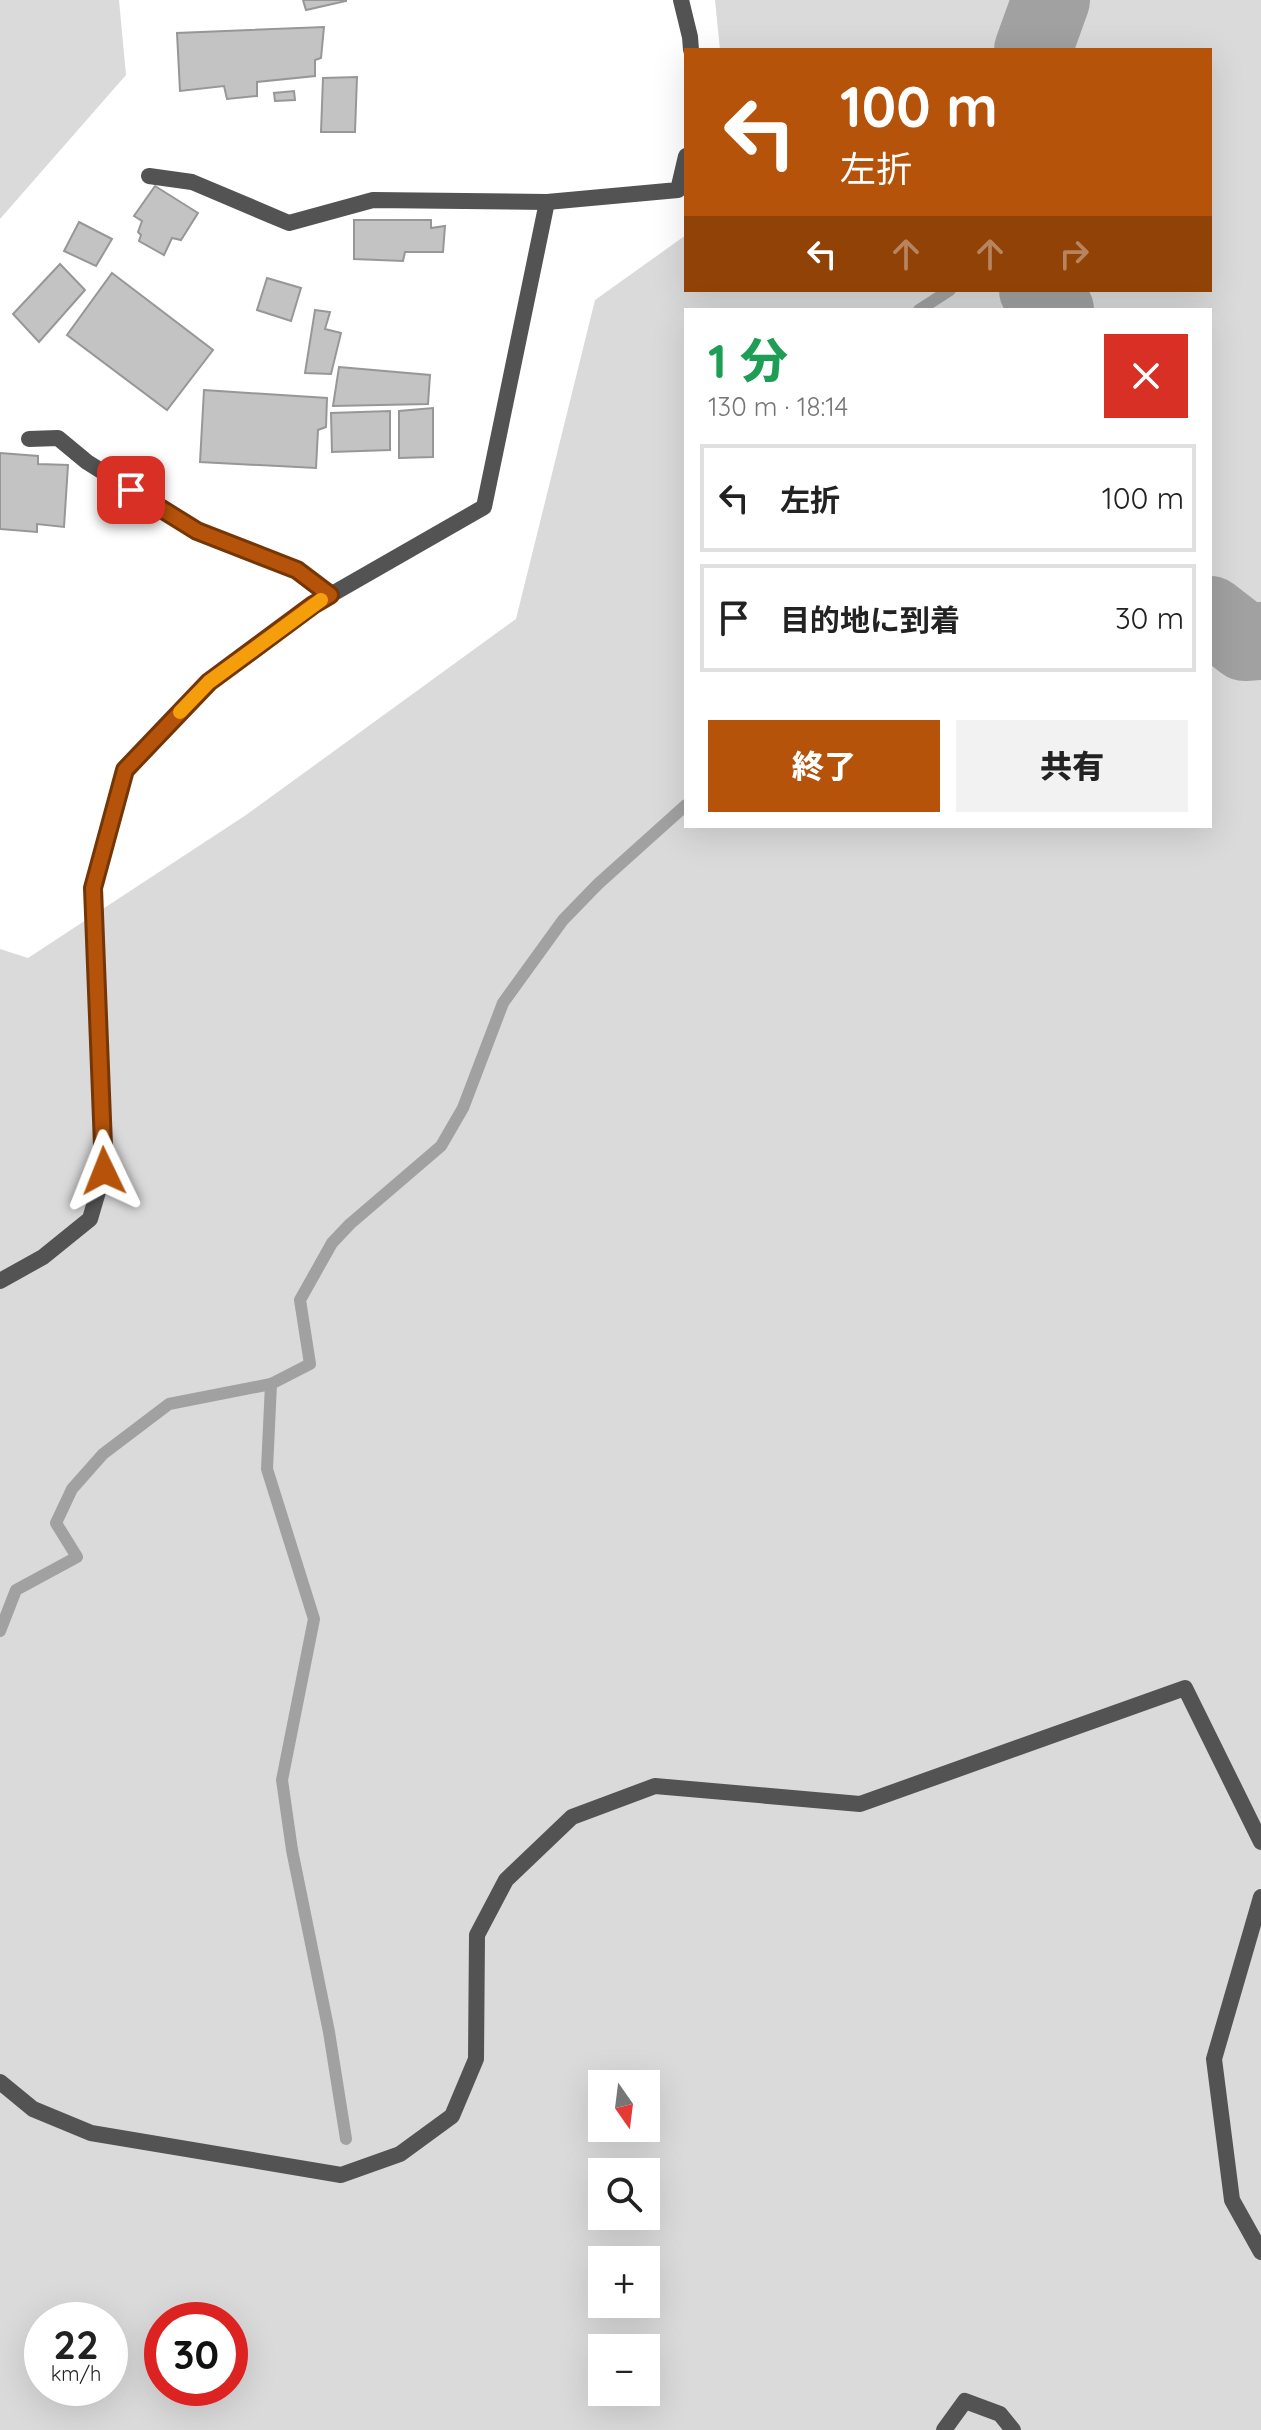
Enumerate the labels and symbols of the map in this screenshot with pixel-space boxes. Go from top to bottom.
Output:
pin [97,456,165,524]
position arrow [62,1129,146,1213]
north arrow [588,2070,660,2142]
speed limit sign: 30 [144,2302,248,2406]

